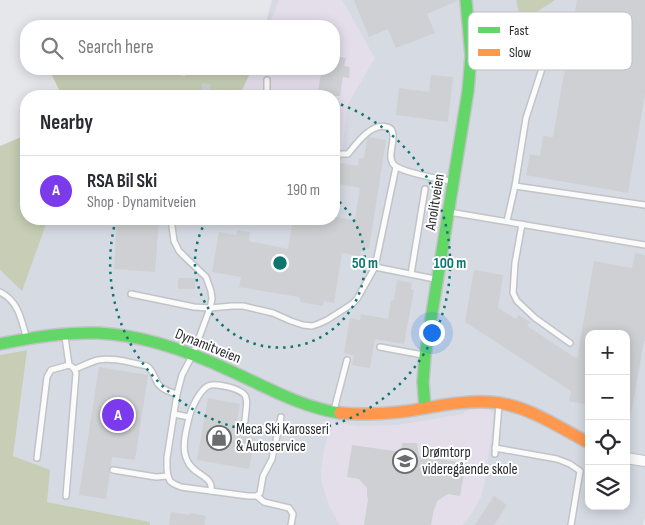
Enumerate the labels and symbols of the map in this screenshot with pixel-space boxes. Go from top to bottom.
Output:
legend [468,12,632,70]
text: Fast [509,22,529,39]
text: Slow [509,44,531,61]
street label: Anolitveien [421,172,449,233]
centre of rings [271,254,289,272]
text: 50 m [352,254,378,273]
text: 100 m [434,254,466,273]
your location [419,320,445,346]
street label: Dynamitveien [172,324,244,368]
pin: A [102,396,134,434]
place label: Meca Ski Karosseri & Autoservice [236,420,329,456]
shop icon: Meca Ski Karosseri & Autoservice [206,425,232,451]
place label: Drømtorp videregående skole [422,443,518,479]
school or university icon: Drømtorp videregående skole [392,448,418,474]

